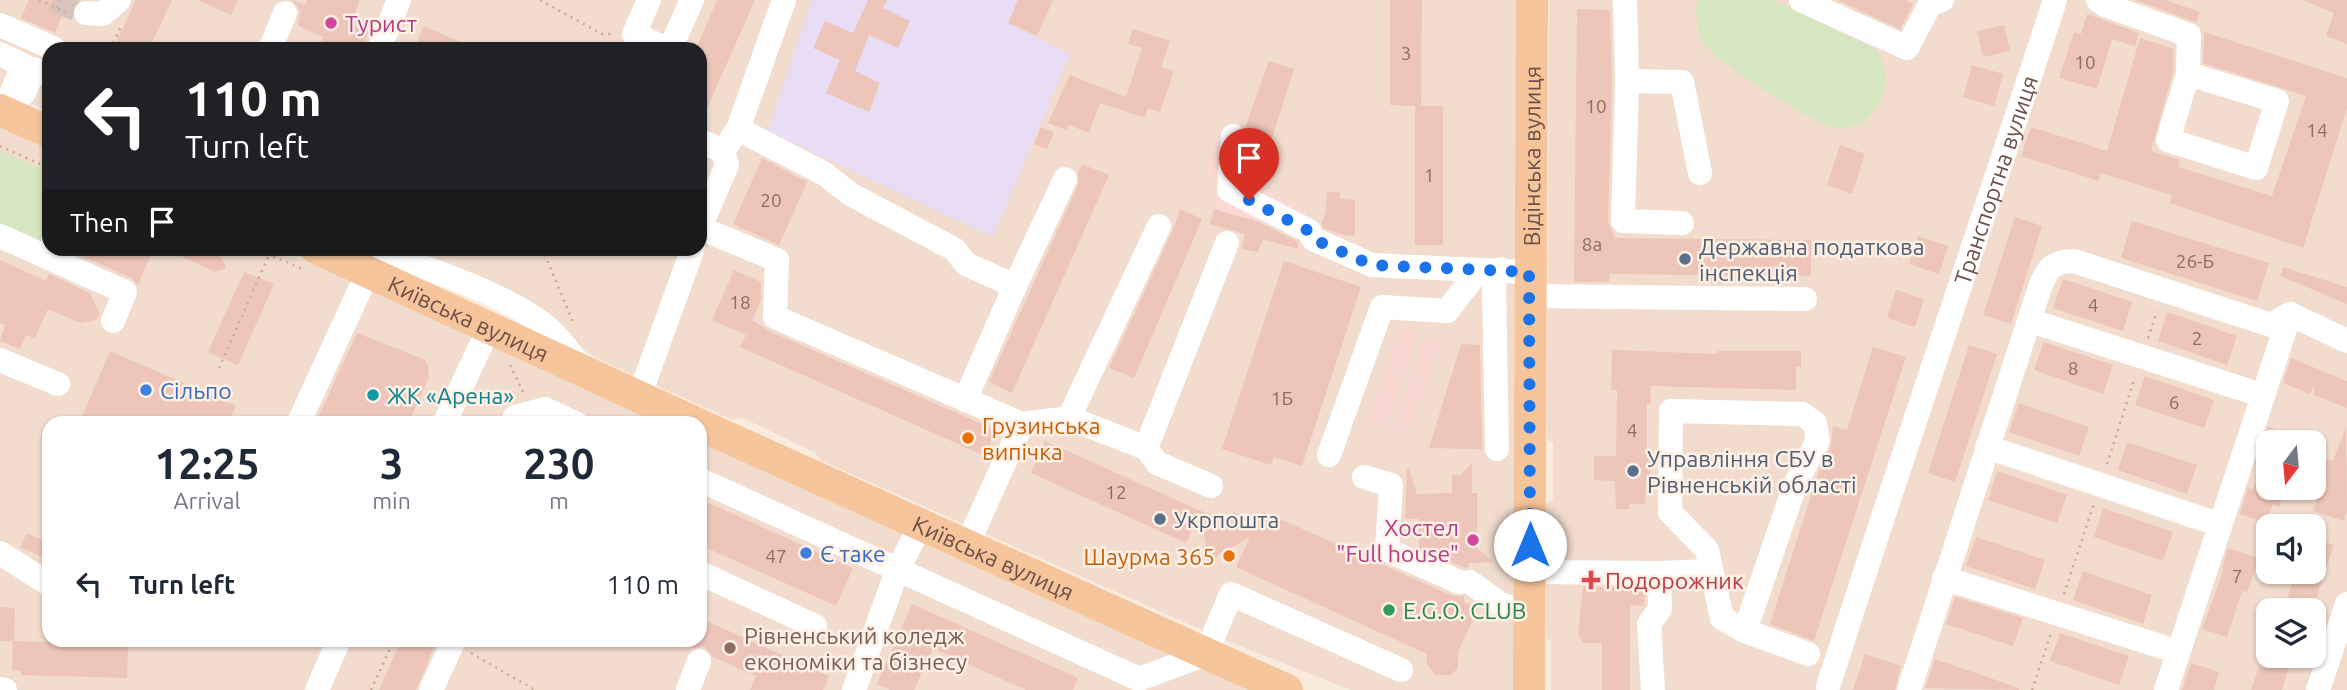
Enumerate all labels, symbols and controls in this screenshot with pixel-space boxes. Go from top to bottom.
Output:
place label: Турист [345,11,417,36]
marker: Турист [323,15,339,31]
house number: 3 [1401,42,1411,64]
house number: 10 [2074,51,2096,73]
street label: Відінська вулиця [1518,66,1544,246]
icon: left [70,70,161,161]
text: 110 m [185,70,322,125]
street label: Транспортна вулиця [1949,72,2042,288]
house number: 10 [1585,95,1607,117]
house number: 14 [2306,119,2328,141]
text: Turn left [185,128,309,164]
pin [1219,128,1279,200]
icon: arrive [1230,139,1268,177]
house number: 1 [1424,164,1434,186]
house number: 20 [760,189,782,211]
icon: arrive [143,203,181,241]
text: Then [70,208,129,237]
house number: 8а [1582,233,1602,255]
place label: Державна податкова інспекція [1699,234,1925,285]
house number: 26-Б [2176,250,2214,272]
marker: Державна податкова інспекція [1677,251,1693,267]
street label: Київська вулиця [384,271,553,366]
house number: 18 [729,291,751,313]
house number: 4 [2088,294,2098,316]
house number: 2 [2192,327,2202,349]
house number: 8 [2068,357,2078,379]
place label: Сільпо [160,378,232,403]
marker: Сільпо [138,382,154,398]
place label: ЖК «Арена» [387,383,514,408]
marker: ЖК «Арена» [365,387,381,403]
house number: 1Б [1271,387,1293,409]
house number: 6 [2169,391,2179,413]
place label: Грузинська випічка [982,413,1100,464]
house number: 4 [1627,419,1637,441]
marker: Грузинська випічка [960,430,976,446]
north arrow [2256,430,2326,500]
map controls [2256,430,2326,668]
text: 12:25 [155,440,260,487]
text: 3 [380,440,403,487]
text: 230 [523,440,594,487]
place label: Управління СБУ в Рівненській області [1647,446,1857,497]
marker: Управління СБУ в Рівненській області [1625,463,1641,479]
house number: 12 [1105,481,1127,503]
text: Arrival [174,488,241,513]
text: min [372,488,411,513]
text: m [549,488,569,513]
place label: Укрпошта [1174,507,1279,532]
position arrow [1493,508,1567,582]
street label: Київська вулиця [909,510,1078,605]
marker: Укрпошта [1152,511,1168,527]
button: sound [2256,514,2326,584]
place label: Хостел "Full house" [1336,515,1459,566]
marker: Хостел "Full house" [1465,532,1481,548]
place label: Є таке [820,541,886,566]
place label: Шаурма 365 [1084,544,1215,569]
house number: 47 [765,545,787,567]
marker: Є таке [798,545,814,561]
marker: Шаурма 365 [1221,548,1237,564]
icon: left [70,565,108,603]
house number: 7 [2232,565,2242,587]
place label: Подорожник [1605,568,1744,593]
text: Turn left [129,570,235,599]
text: 110 m [607,570,679,599]
marker: Подорожник [1583,572,1599,588]
place label: E.G.O. CLUB [1403,598,1526,623]
button: layers [2256,598,2326,668]
marker: E.G.O. CLUB [1381,602,1397,618]
place label: Рівненський коледж економіки та бізнесу [744,623,967,674]
marker: Рівненський коледж економіки та бізнесу [722,640,738,656]

